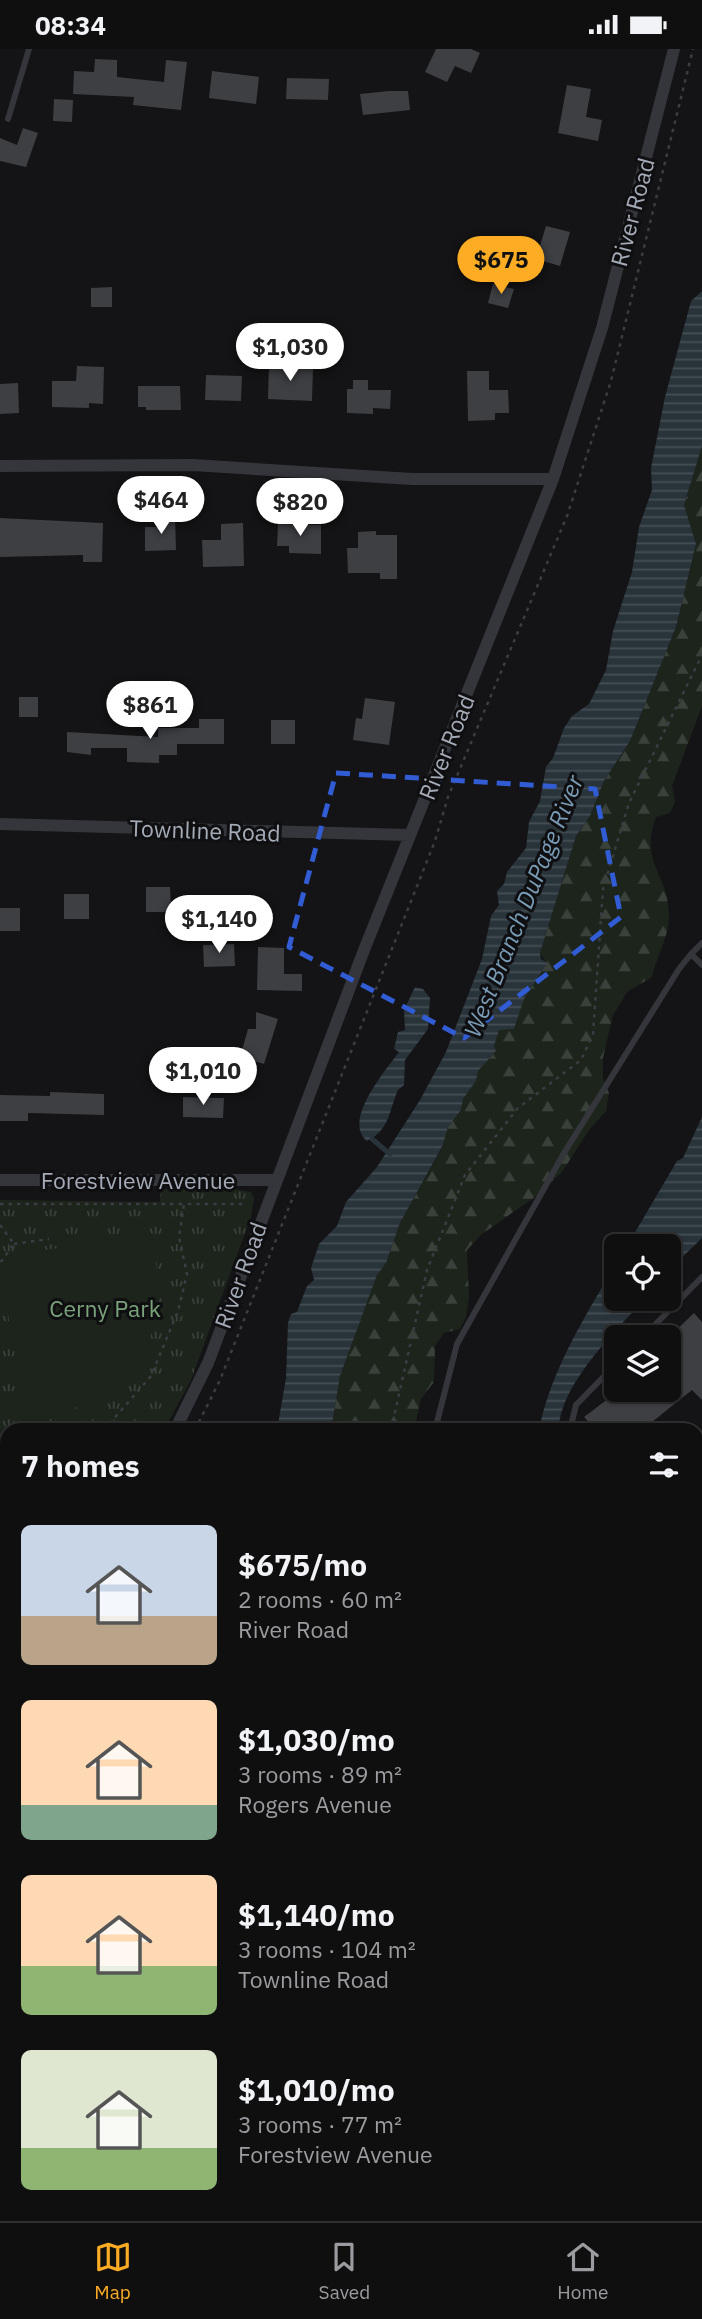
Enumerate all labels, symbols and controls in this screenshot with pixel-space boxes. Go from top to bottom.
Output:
text: 08:34 [35,8,106,42]
street label: River Road [603,155,661,269]
pin: $675 [460,237,542,296]
text: $675 [473,244,529,274]
pin: $1,030 [233,323,347,383]
text: $1,030 [252,331,328,361]
pin: $464 [120,477,202,536]
pin: $820 [259,479,341,538]
text: $464 [133,484,189,514]
text: $820 [272,486,328,516]
pin: $861 [109,681,191,741]
text: $861 [122,689,178,719]
street label: River Road [411,690,481,804]
water label: West Branch DuPage River [456,769,591,1042]
street label: Townline Road [129,812,281,848]
pin: $1,140 [162,895,276,955]
text: $1,140 [181,903,257,933]
pin: $1,010 [146,1047,260,1107]
text: $1,010 [165,1055,241,1085]
street label: Forestview Avenue [41,1165,235,1195]
street label: River Road [207,1218,273,1332]
map controls [604,1234,681,1402]
button: locate [604,1234,681,1311]
park label: Cerny Park [49,1293,161,1323]
button: layers [604,1325,681,1402]
text: 7 homes [21,1446,140,1485]
icon: filters [645,1446,683,1484]
text: $675/mo [238,1545,367,1584]
icon: home [77,1553,161,1637]
text: 2 rooms · 60 m² [238,1584,402,1614]
text: River Road [238,1614,349,1644]
text: $1,030/mo [238,1720,395,1759]
icon: home [77,1728,161,1812]
text: 3 rooms · 89 m² [238,1759,402,1789]
text: Rogers Avenue [238,1789,392,1819]
text: $1,140/mo [238,1895,395,1934]
icon: home [77,1903,161,1987]
text: 3 rooms · 104 m² [238,1934,416,1964]
text: Townline Road [238,1964,389,1994]
text: $1,010/mo [238,2070,395,2109]
icon: home [77,2078,161,2162]
text: 3 rooms · 77 m² [238,2109,402,2139]
text: Forestview Avenue [238,2139,433,2169]
tab: Map [94,2238,132,2304]
tab: Saved [319,2238,370,2304]
tab: Home [557,2238,608,2304]

